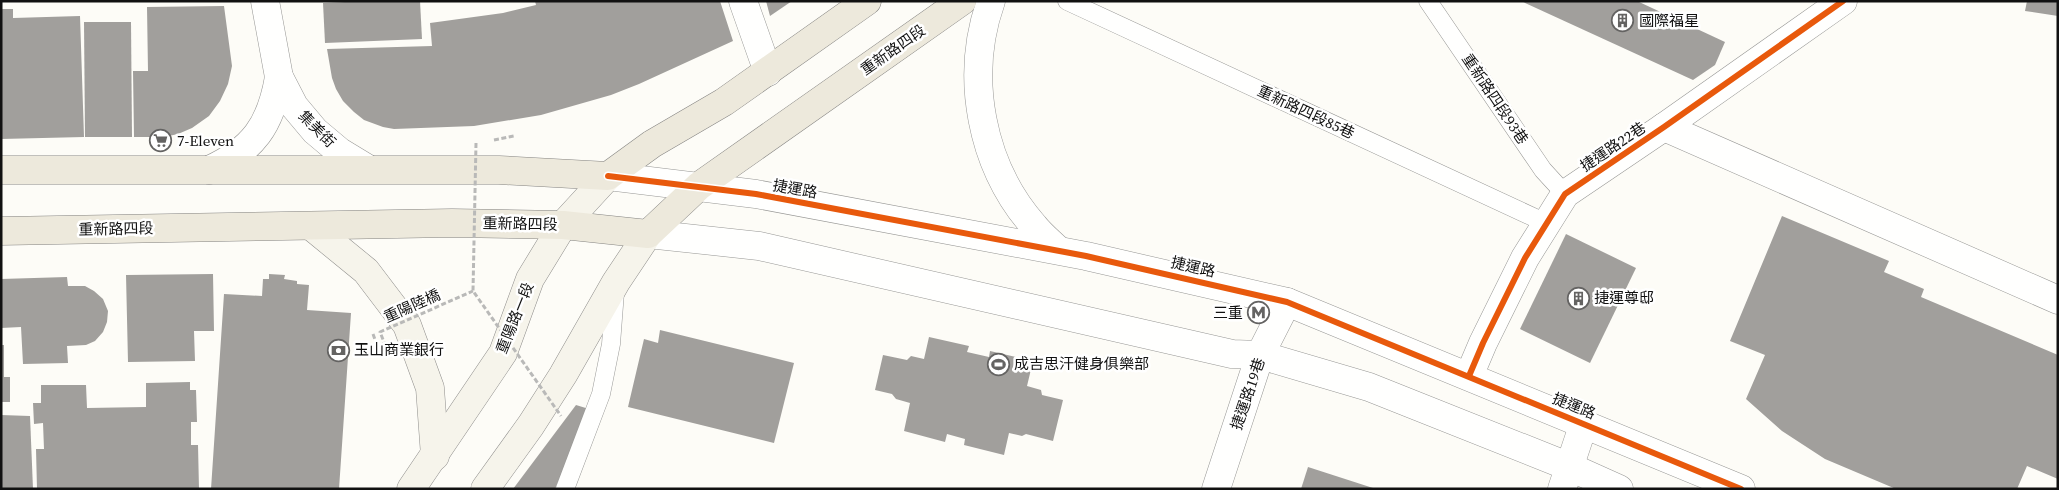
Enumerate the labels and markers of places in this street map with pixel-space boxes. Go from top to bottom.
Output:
building icon: 國際福星 [1611,9,1635,33]
place label: 國際福星 [1639,10,1699,31]
supermarket icon: 7-Eleven [149,129,173,153]
place label: 7-Eleven [177,130,234,151]
building icon: 捷運尊邸 [1566,286,1590,310]
place label: 捷運尊邸 [1594,287,1654,308]
metro station icon: 三重 [1247,301,1271,325]
place label: 三重 [1213,302,1243,323]
bank icon: 玉山商業銀行 [326,338,350,362]
place label: 玉山商業銀行 [354,339,444,360]
sports icon: 成吉思汗健身俱樂部 [986,352,1010,376]
place label: 成吉思汗健身俱樂部 [1014,353,1149,374]

